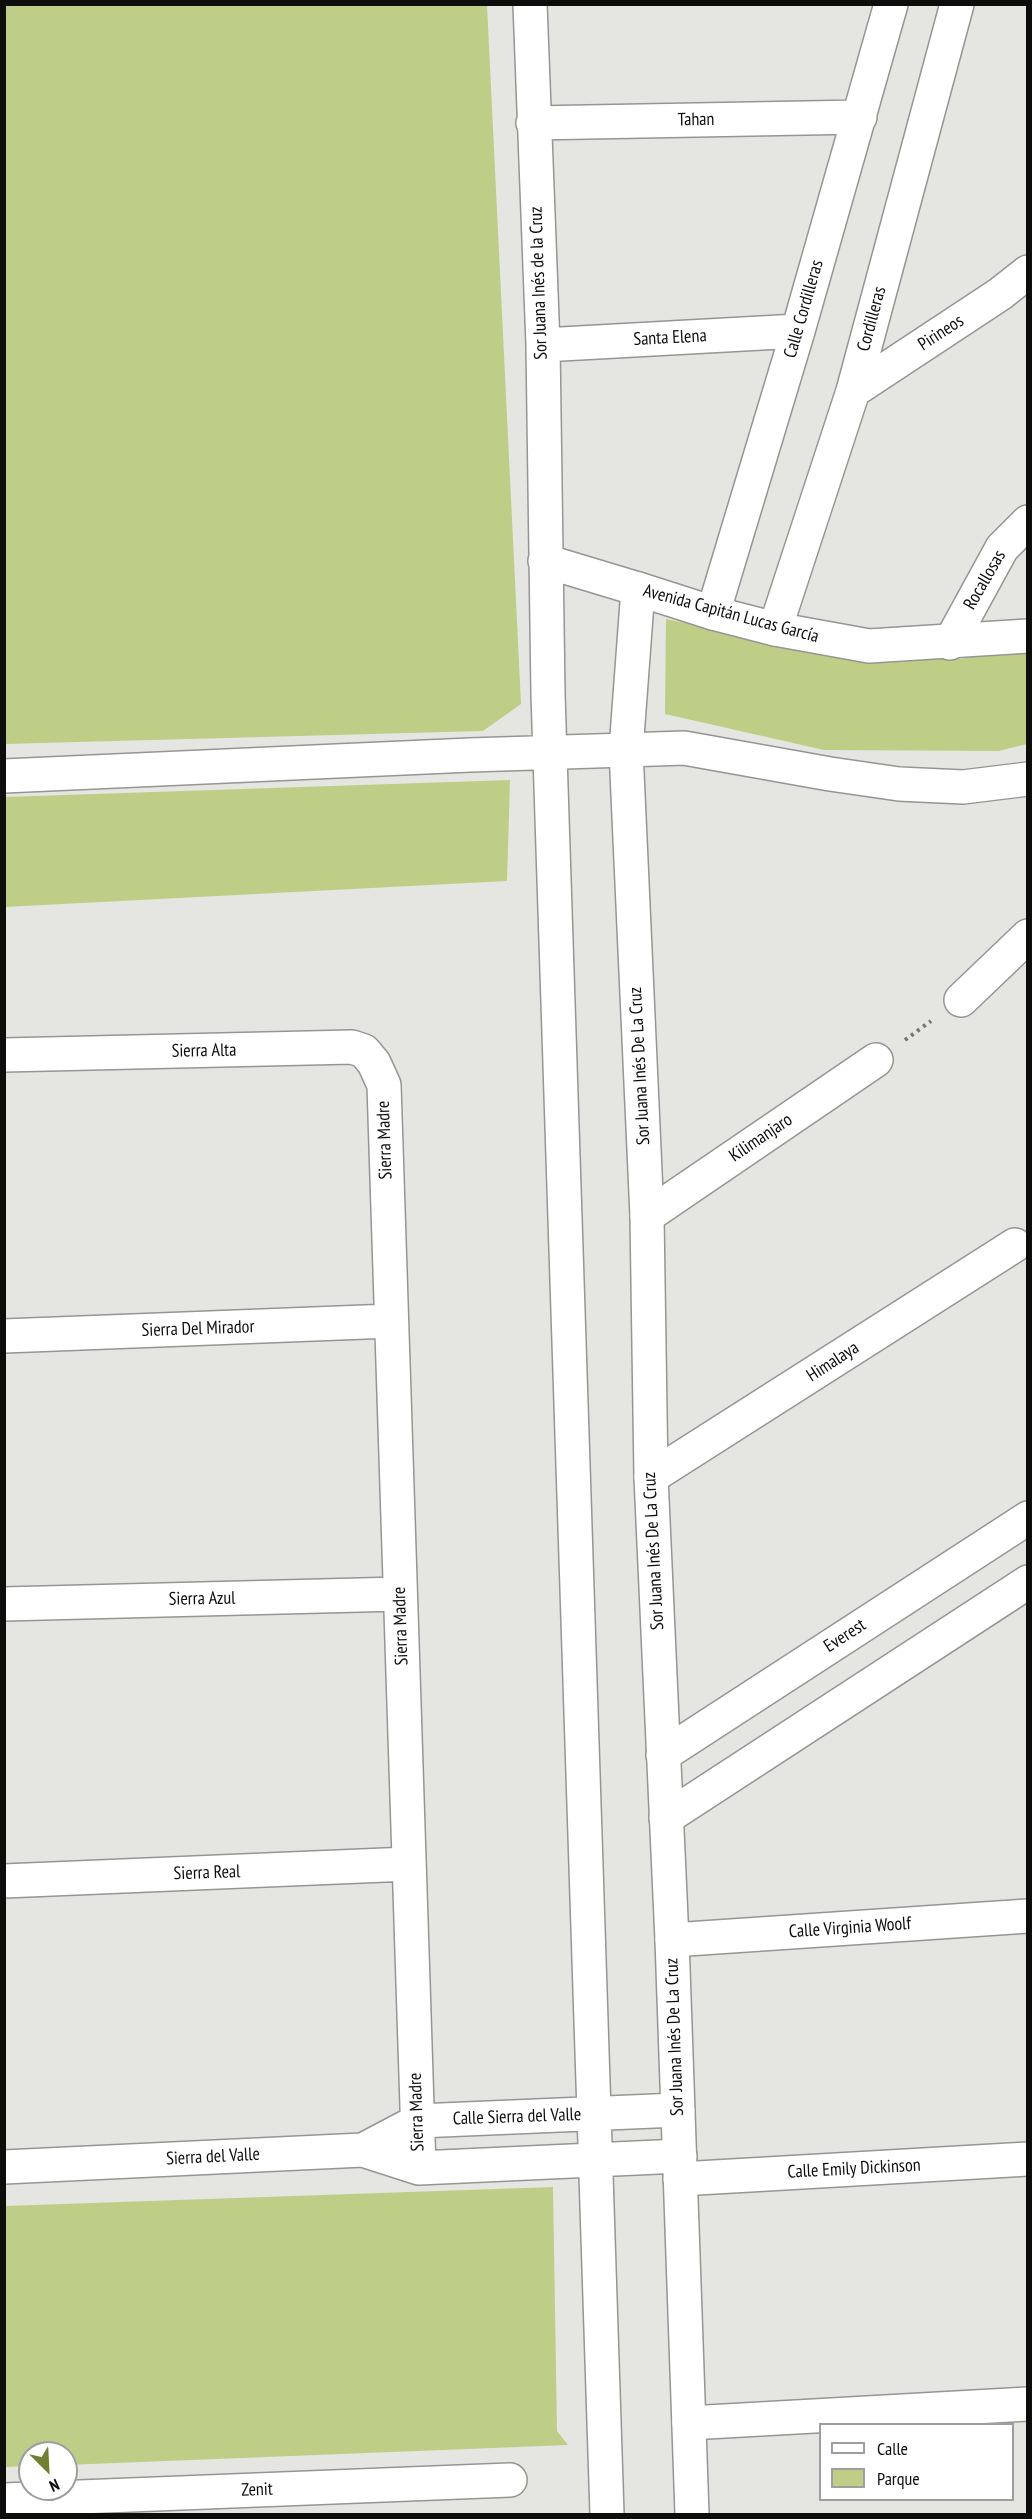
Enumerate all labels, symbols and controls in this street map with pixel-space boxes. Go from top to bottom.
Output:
street label: Tahan [677,109,715,131]
street label: Sor Juana Inés de la Cruz [526,206,552,360]
street label: Calle Cordilleras [780,257,828,361]
street label: Cordilleras [853,284,891,354]
street label: Pirineos [914,310,968,356]
street label: Santa Elena [633,325,707,351]
street label: Rocallosas [959,547,1011,613]
street label: Avenida Capitán Lucas García [641,580,821,648]
street label: Sor Juana Inés De La Cruz [625,986,655,1146]
street label: Sierra Alta [171,1040,237,1062]
street label: Sierra Madre [373,1100,397,1180]
street label: Kilimanjaro [725,1109,797,1167]
street label: Sierra Del Mirador [141,1316,255,1342]
street label: Himalaya [803,1337,863,1387]
street label: Sor Juana Inés De La Cruz [639,1471,669,1631]
street label: Sierra Madre [389,1586,413,1666]
street label: Sierra Azul [168,1588,236,1610]
street label: Everest [820,1615,870,1657]
street label: Sierra Real [173,1861,241,1885]
street label: Calle Virginia Woolf [788,1913,912,1943]
street label: Sor Juana Inés De La Cruz [661,1958,689,2116]
street label: Sierra Madre [405,2072,429,2152]
street label: Calle Sierra del Valle [452,2104,582,2130]
street label: Sierra del Valle [166,2144,260,2170]
street label: Calle Emily Dickinson [787,2155,921,2183]
legend [819,2423,1014,2501]
text: Calle [877,2437,908,2460]
north arrow [18,2441,78,2501]
text: Parque [877,2467,920,2490]
text: N [47,2475,63,2497]
street label: Zenit [241,2479,273,2501]

